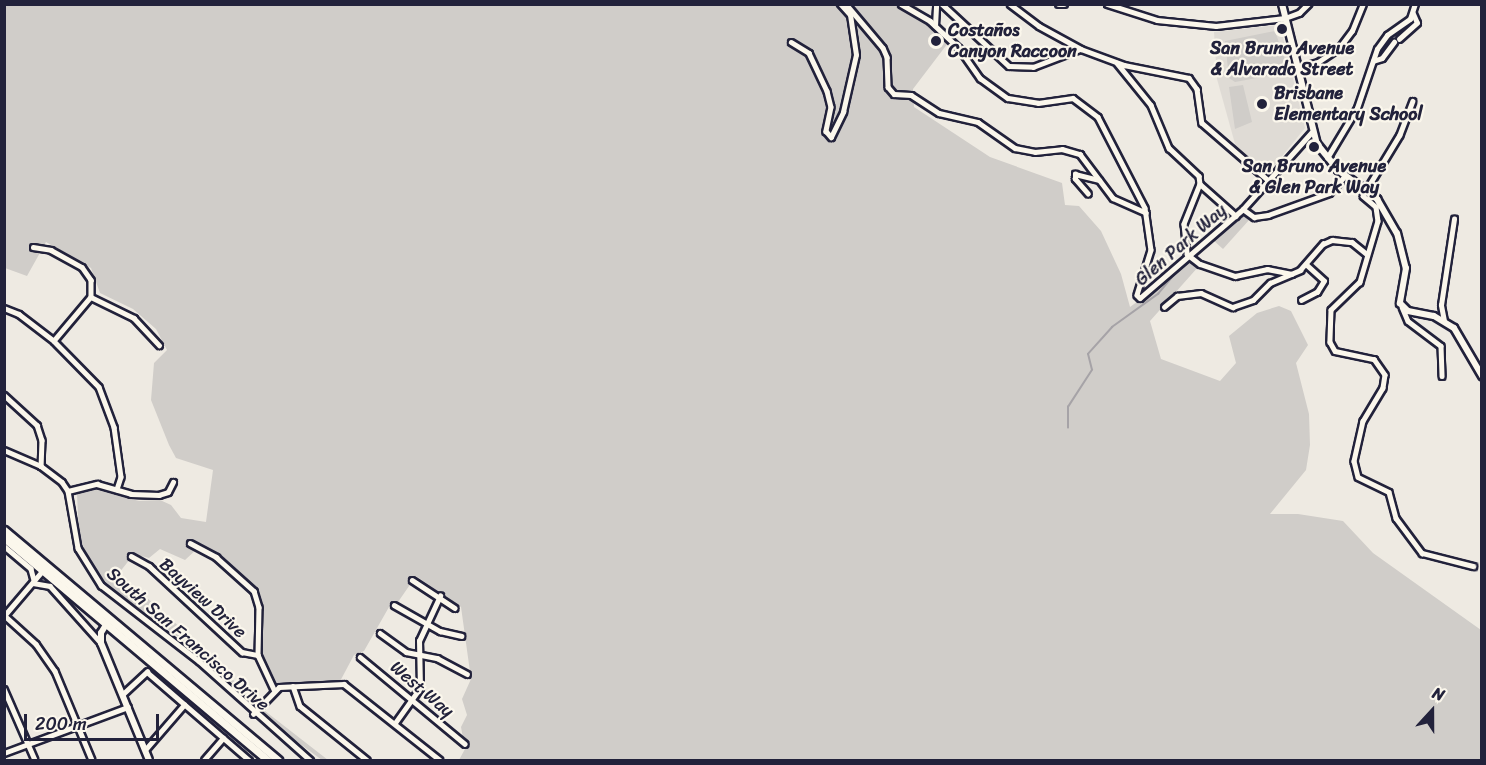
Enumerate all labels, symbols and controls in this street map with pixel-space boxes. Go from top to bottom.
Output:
place label: Costaños Canyon Raccoon [948,20,1077,63]
marker: San Bruno Avenue & Alvarado Street [1275,22,1289,36]
marker: Costaños Canyon Raccoon [929,34,943,48]
place label: San Bruno Avenue & Alvarado Street [1210,38,1354,80]
place label: Brisbane Elementary School [1274,83,1423,125]
marker: Brisbane Elementary School [1255,97,1269,111]
marker: San Bruno Avenue & Glen Park Way [1307,140,1321,154]
place label: San Bruno Avenue & Glen Park Way [1242,156,1386,198]
street label: Glen Park Way [1131,200,1231,290]
street label: Bayview Drive [155,553,251,643]
street label: South San Francisco Drive [102,563,274,715]
street label: West Way [386,656,458,722]
text: N [1428,678,1449,709]
north arrow [1402,681,1462,741]
scale bar [27,702,162,740]
text: 200 m [35,708,87,740]

